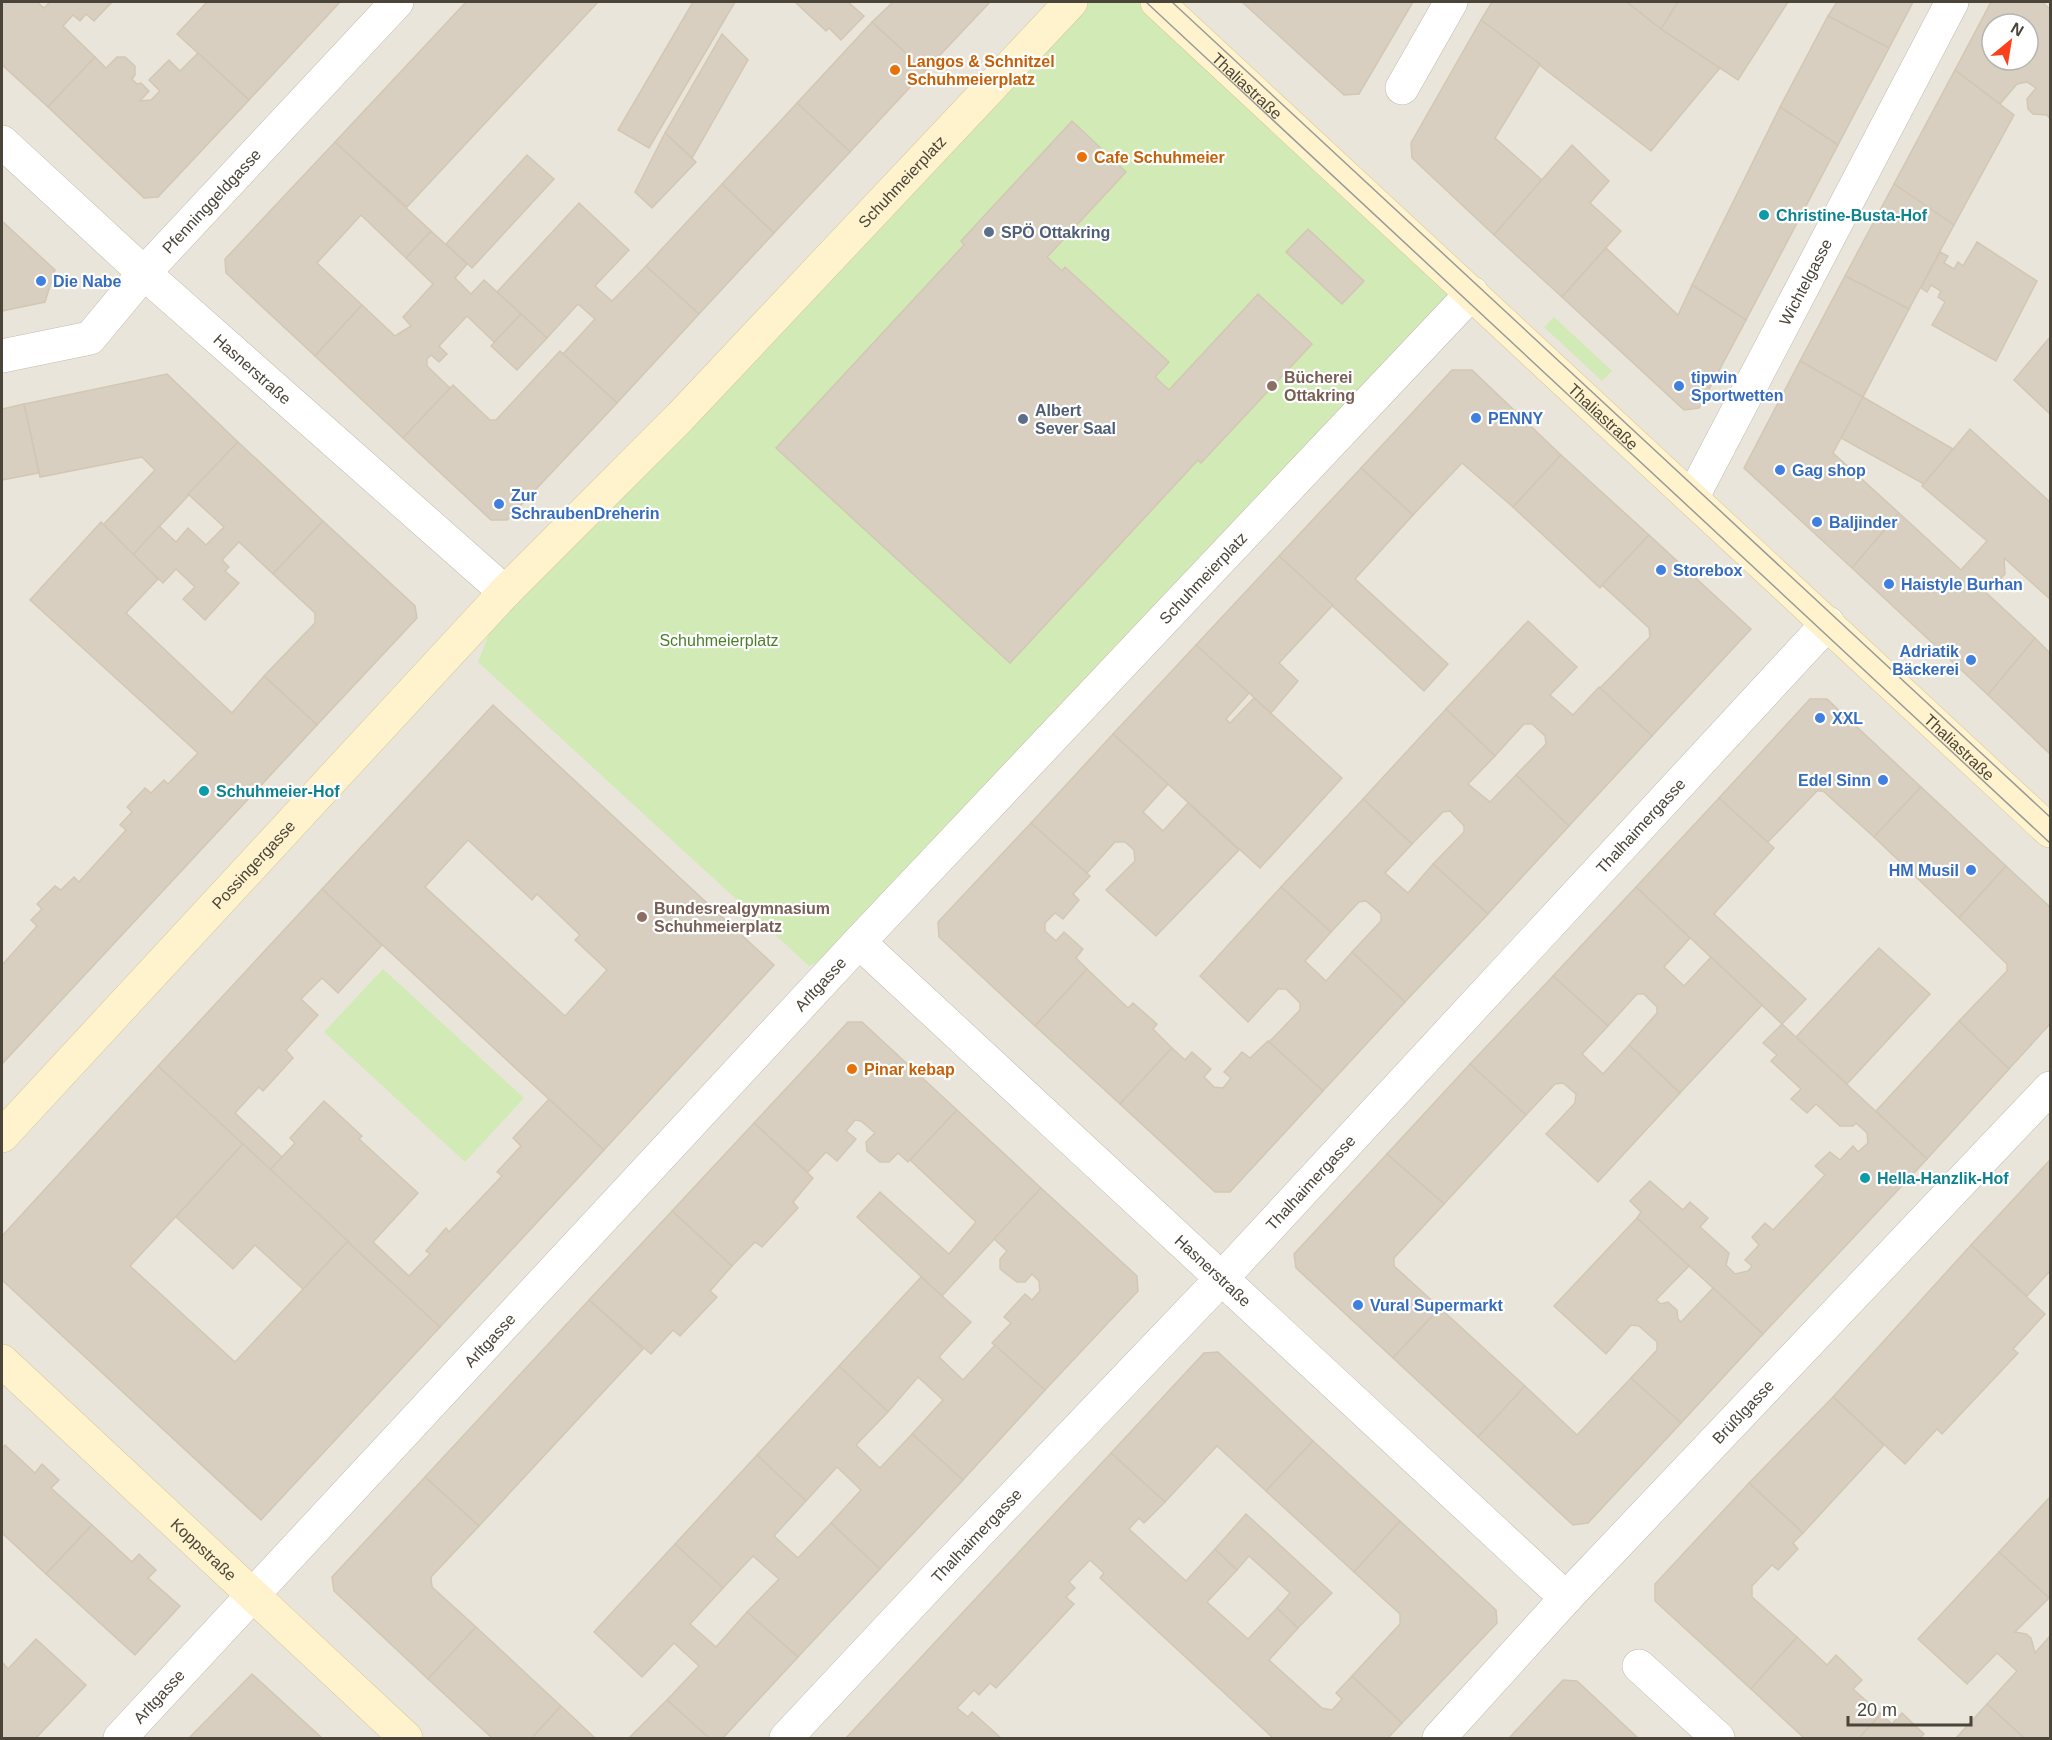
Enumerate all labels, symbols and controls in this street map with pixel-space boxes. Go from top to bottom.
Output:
north arrow [1980,12,2040,72]
text: N [2008,19,2027,40]
street label: Thaliastraße [1209,49,1286,122]
place label: Langos & Schnitzel Schuhmeierplatz [907,53,1055,88]
marker: Langos & Schnitzel Schuhmeierplatz [888,63,902,77]
street label: Schuhmeierplatz [855,132,949,231]
street label: Pfenninggeldgasse [159,145,264,256]
place label: Cafe Schuhmeier [1094,149,1225,166]
marker: Cafe Schuhmeier [1075,150,1089,164]
place label: Christine-Busta-Hof [1776,207,1928,224]
marker: Christine-Busta-Hof [1757,208,1771,222]
place label: SPÖ Ottakring [1001,223,1110,241]
marker: SPÖ Ottakring [982,225,996,239]
street label: Wichtelgasse [1776,236,1835,328]
place label: Die Nabe [53,273,122,290]
marker: Die Nabe [34,274,48,288]
street label: Hasnerstraße [211,330,295,407]
place label: Bücherei Ottakring [1284,369,1355,404]
place label: tipwin Sportwetten [1691,369,1783,404]
marker: Bücherei Ottakring [1265,379,1279,393]
marker: tipwin Sportwetten [1672,379,1686,393]
street label: Thaliastraße [1565,380,1642,453]
place label: Albert Sever Saal [1035,402,1116,437]
place label: PENNY [1488,410,1543,427]
marker: PENNY [1469,411,1483,425]
marker: Albert Sever Saal [1016,412,1030,426]
place label: Gag shop [1792,462,1866,479]
marker: Gag shop [1773,463,1787,477]
place label: Zur SchraubenDreherin [511,487,659,522]
marker: Zur SchraubenDreherin [492,497,506,511]
place label: Baljinder [1829,514,1897,531]
marker: Baljinder [1810,515,1824,529]
street label: Schuhmeierplatz [1156,529,1250,627]
place label: Storebox [1673,562,1742,579]
marker: Storebox [1654,563,1668,577]
place label: Haistyle Burhan [1901,576,2023,593]
marker: Haistyle Burhan [1882,577,1896,591]
park label: Schuhmeierplatz [659,632,779,649]
place label: Adriatik Bäckerei [1892,643,1959,678]
marker: Adriatik Bäckerei [1964,653,1978,667]
place label: XXL [1832,710,1863,727]
street label: Thaliastraße [1921,710,1998,784]
marker: XXL [1813,711,1827,725]
place label: Edel Sinn [1798,772,1871,789]
marker: Edel Sinn [1876,773,1890,787]
street label: Thalhaimergasse [1593,775,1688,877]
place label: Schuhmeier-Hof [216,783,340,800]
marker: Schuhmeier-Hof [197,784,211,798]
street label: Possingergasse [208,817,298,912]
place label: HM Musil [1889,862,1959,879]
marker: HM Musil [1964,863,1978,877]
place label: Bundesrealgymnasium Schuhmeierplatz [654,900,830,935]
marker: Bundesrealgymnasium Schuhmeierplatz [635,910,649,924]
street label: Arltgasse [791,954,849,1014]
place label: Pinar kebap [864,1061,955,1078]
marker: Pinar kebap [845,1062,859,1076]
street label: Thalhaimergasse [1262,1132,1358,1233]
place label: Hella-Hanzlik-Hof [1877,1170,2009,1187]
marker: Hella-Hanzlik-Hof [1858,1171,1872,1185]
street label: Hasnerstraße [1172,1231,1254,1310]
place label: Vural Supermarkt [1370,1297,1503,1314]
marker: Vural Supermarkt [1351,1298,1365,1312]
street label: Arltgasse [461,1310,518,1370]
street label: Brüßlgasse [1709,1376,1777,1447]
street label: Thalhaimergasse [928,1485,1025,1586]
street label: Koppstraße [168,1515,240,1584]
street label: Arltgasse [130,1666,188,1726]
scale bar [1848,1689,1971,1727]
text: 20 m [1857,1700,1897,1720]

